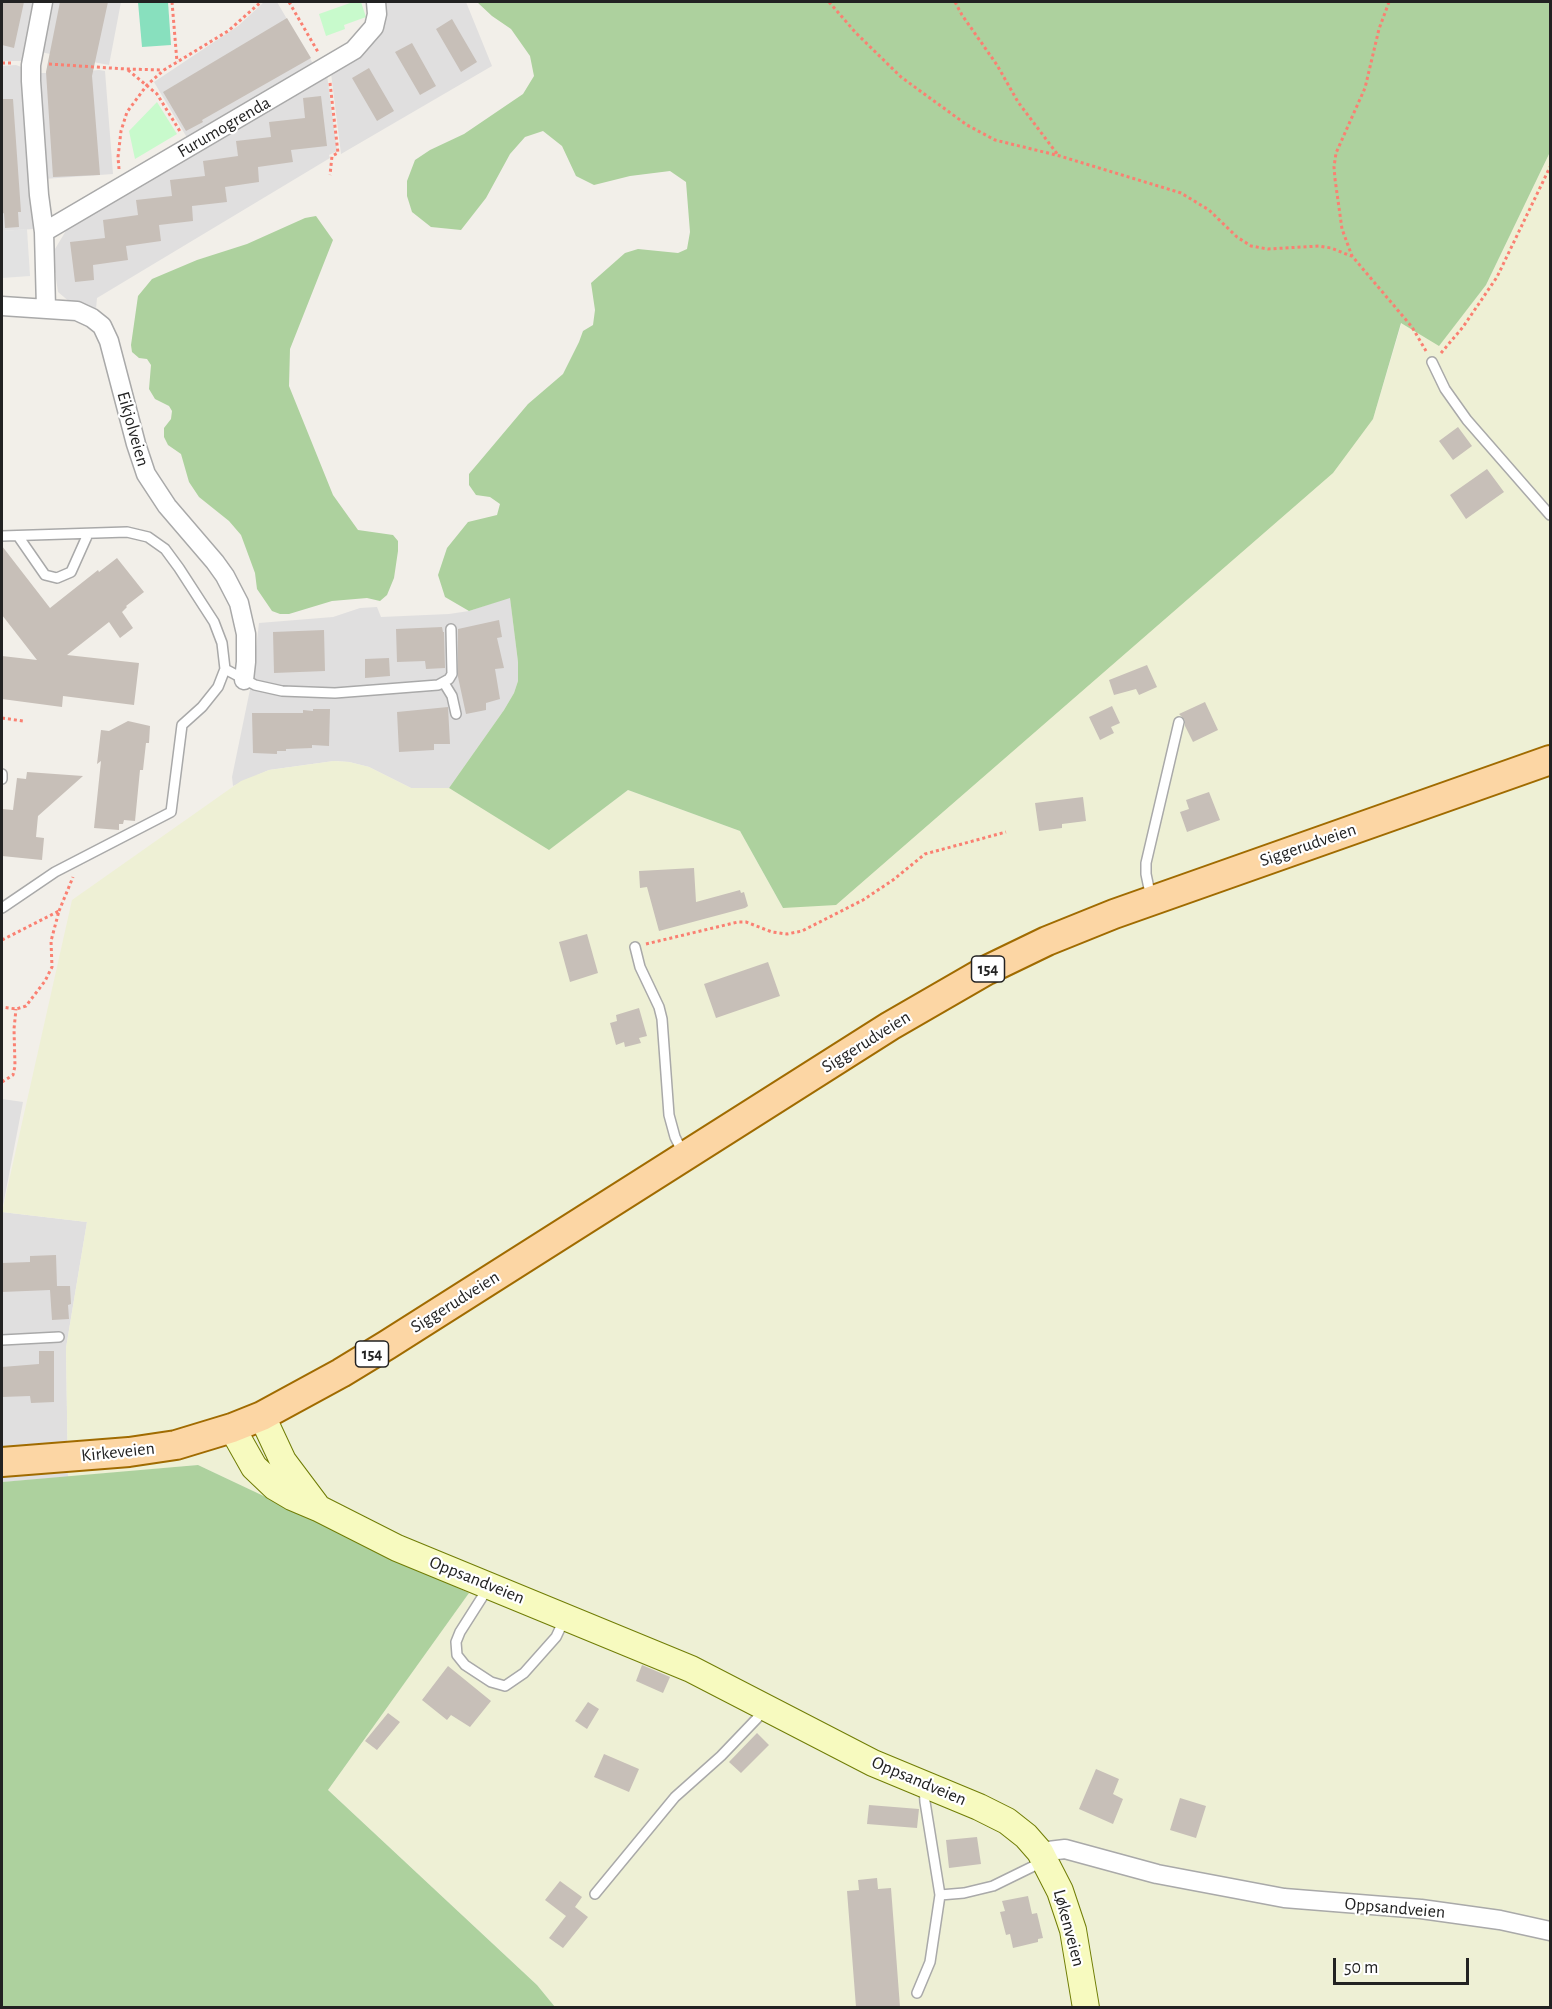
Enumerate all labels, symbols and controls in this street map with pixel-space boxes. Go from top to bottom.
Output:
street label: Furumogrenda [174,92,274,162]
street label: Eikjolveien [112,389,154,469]
street label: Siggerudveien [1257,818,1359,872]
road number: 154 [972,956,1004,982]
street label: Siggerudveien [818,1006,914,1078]
street label: Siggerudveien [407,1266,503,1338]
road number: 154 [356,1341,388,1367]
street label: Kirkeveien [80,1437,156,1467]
street label: Oppsandveien [426,1551,528,1609]
street label: Oppsandveien [868,1751,970,1811]
street label: Løkenveien [1048,1887,1090,1969]
street label: Oppsandveien [1344,1893,1446,1923]
scale bar [1336,1946,1472,1984]
text: 50 m [1344,1959,1378,1977]

